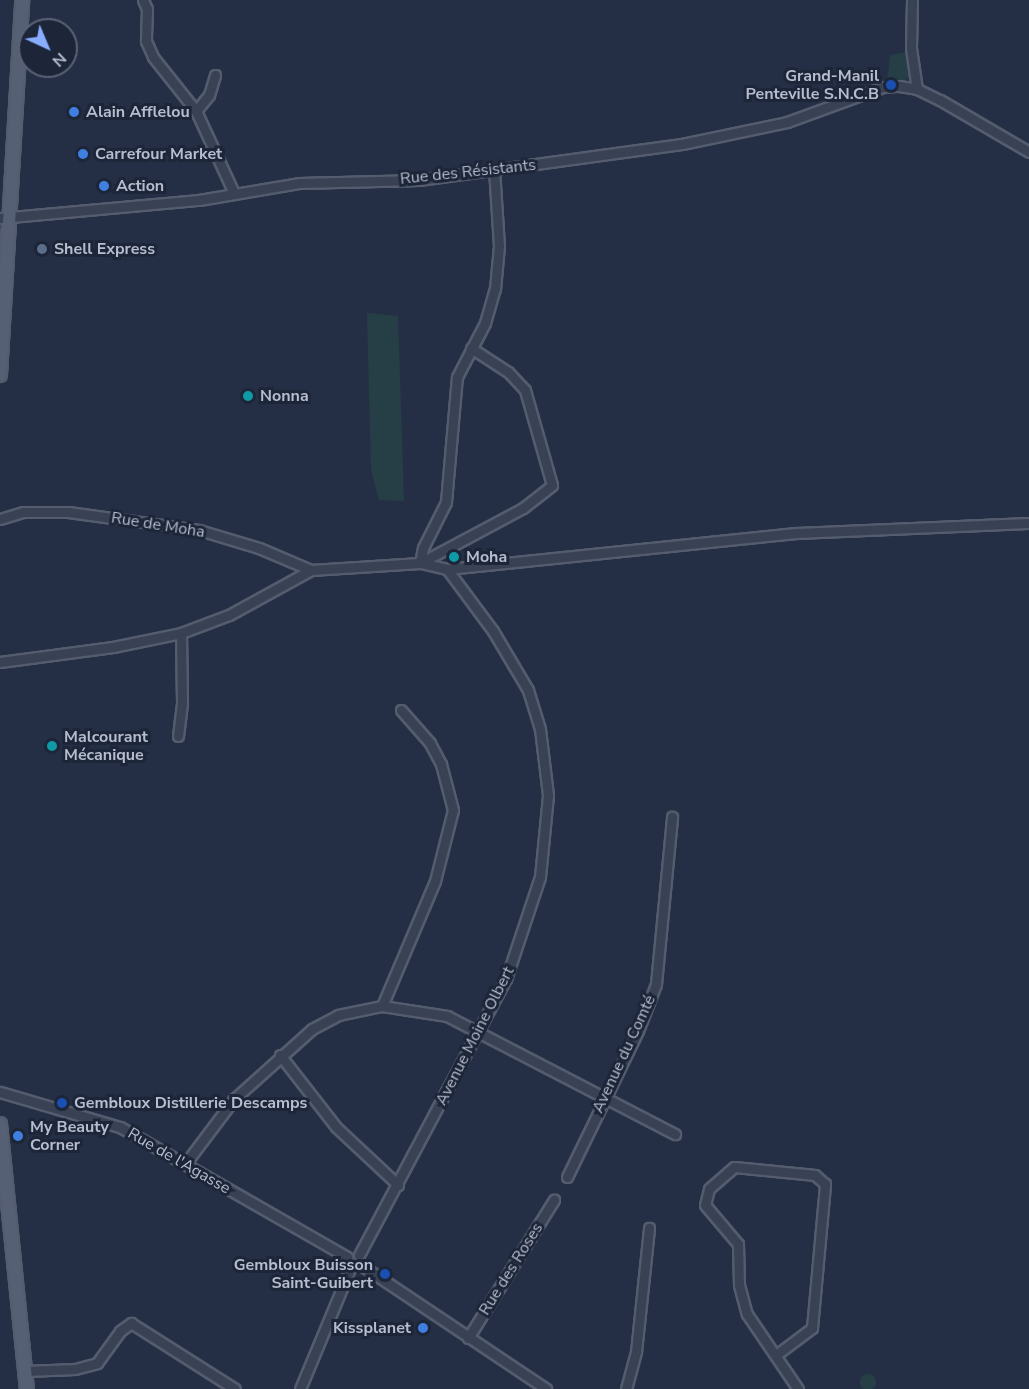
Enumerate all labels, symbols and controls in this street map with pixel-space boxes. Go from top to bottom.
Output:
north arrow [18,18,78,78]
text: N [47,47,71,72]
place label: Grand-Manil Penteville S.N.C.B [745,66,879,104]
marker: Grand-Manil Penteville S.N.C.B [884,78,898,92]
place label: Alain Afflelou [86,102,190,122]
marker: Alain Afflelou [67,105,81,119]
place label: Carrefour Market [95,144,222,164]
marker: Carrefour Market [76,147,90,161]
street label: Rue des Résistants [399,155,537,189]
place label: Action [116,176,164,196]
marker: Action [97,179,111,193]
place label: Shell Express [54,239,155,259]
marker: Shell Express [35,242,49,256]
place label: Nonna [260,386,309,406]
marker: Nonna [241,389,255,403]
street label: Rue de Moha [110,508,206,542]
place label: Moha [466,547,507,567]
marker: Moha [447,550,461,564]
place label: Malcourant Mécanique [64,727,148,765]
marker: Malcourant Mécanique [45,739,59,753]
street label: Avenue Moine Olbert [432,963,518,1109]
street label: Avenue du Comté [588,992,660,1116]
place label: Gembloux Distillerie Descamps [74,1093,307,1113]
marker: Gembloux Distillerie Descamps [55,1096,69,1110]
place label: My Beauty Corner [30,1117,109,1155]
street label: Rue de l'Agasse [124,1124,234,1198]
marker: My Beauty Corner [11,1129,25,1143]
street label: Rue des Roses [475,1219,547,1319]
place label: Gembloux Buisson Saint-Guibert [234,1255,373,1293]
marker: Gembloux Buisson Saint-Guibert [378,1267,392,1281]
place label: Kissplanet [333,1318,411,1338]
marker: Kissplanet [416,1321,430,1335]

